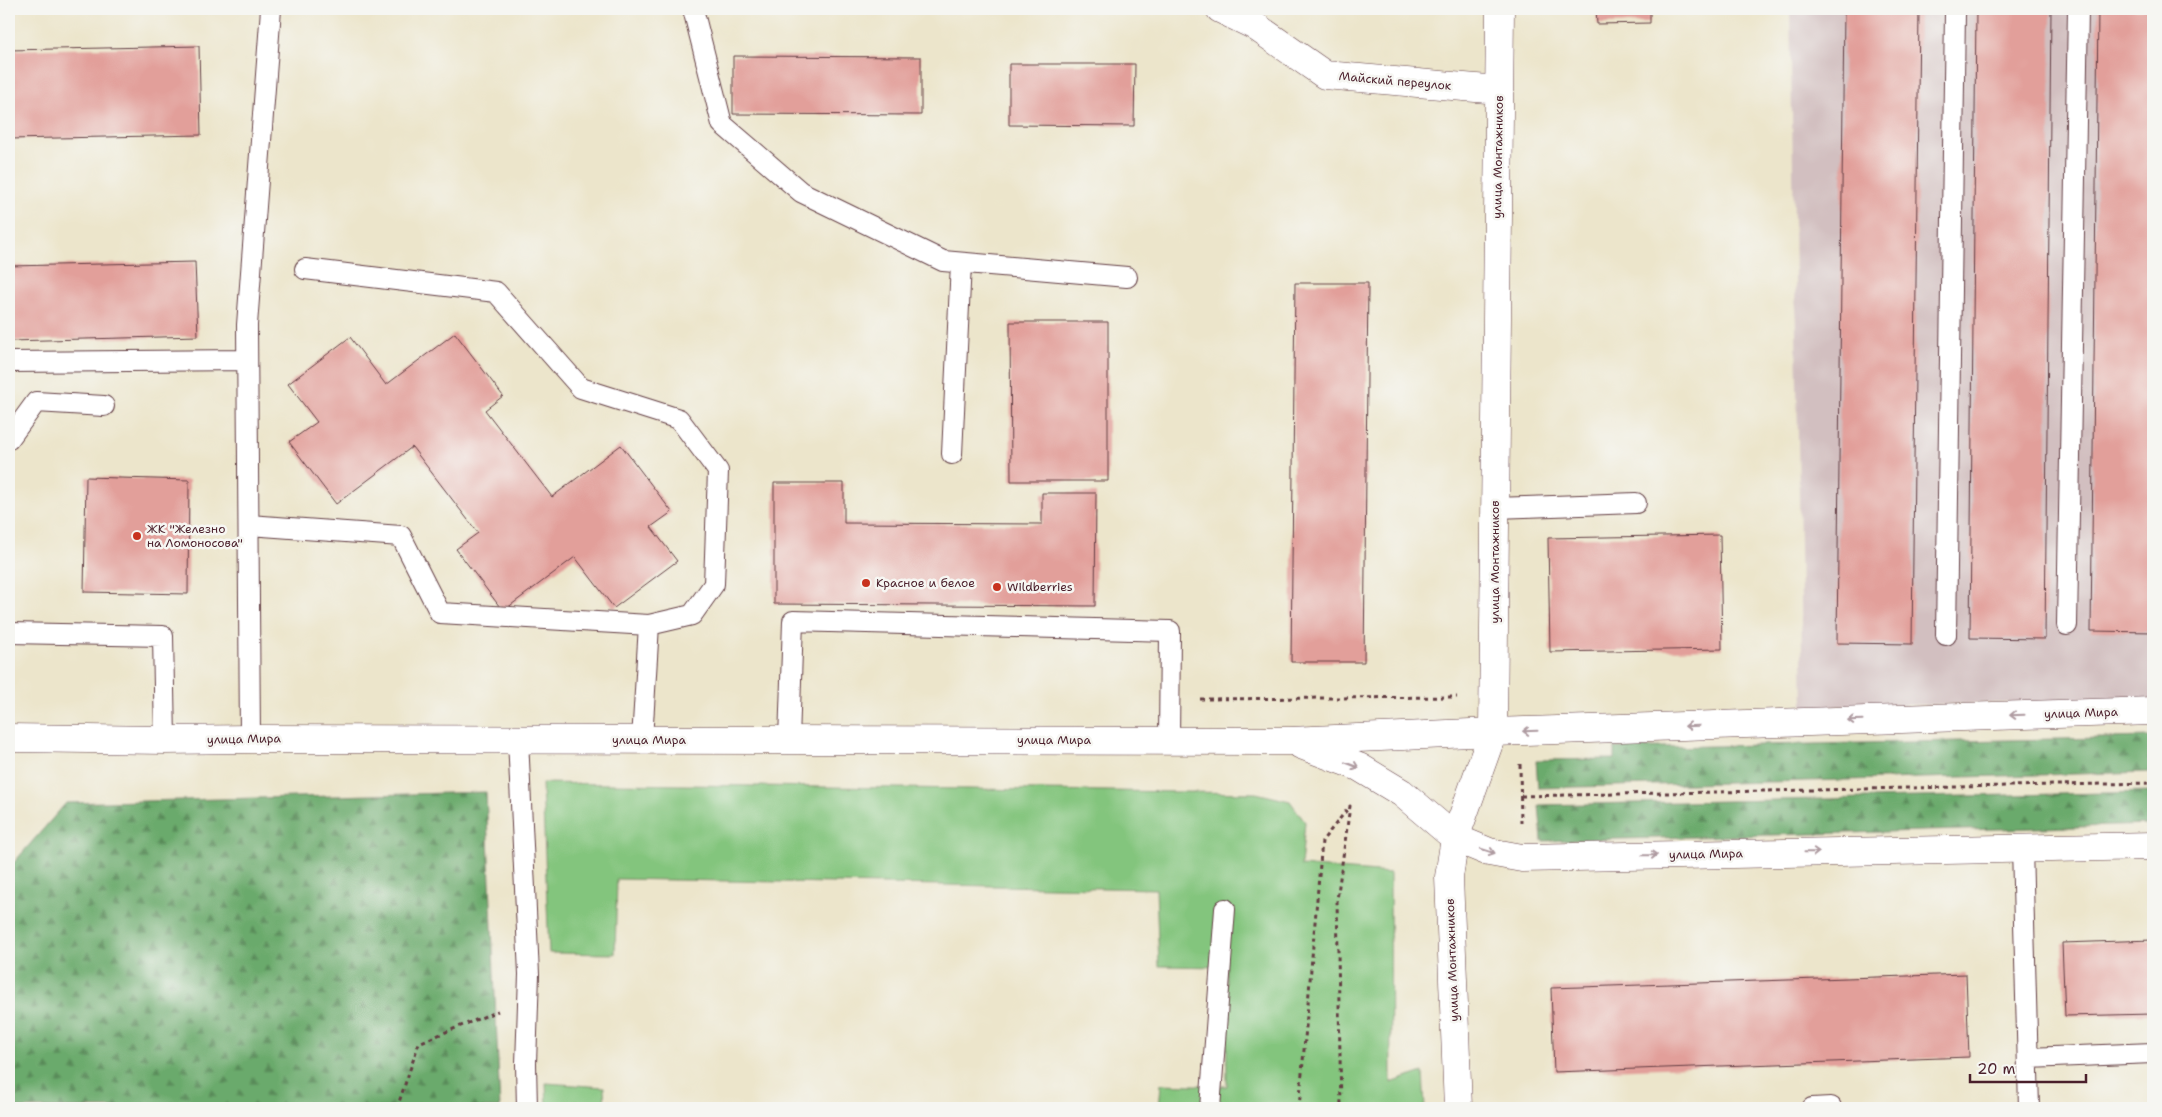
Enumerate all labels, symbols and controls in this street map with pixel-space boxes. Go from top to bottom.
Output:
street label: Майский переулок [1338,68,1452,94]
street label: улица Монтажников [1489,95,1507,219]
street label: улица Монтажников [1487,500,1503,624]
place label: ЖК "Железно на Ломоносова" [147,521,243,551]
marker: ЖК "Железно на Ломоносова" [131,530,143,542]
place label: Красное и белое [876,575,975,591]
marker: Красное и белое [860,577,872,589]
place label: Wildberries [1007,579,1073,595]
marker: Wildberries [991,581,1003,593]
street label: улица Мира [2044,704,2119,722]
one-way arrow [2009,711,2025,720]
one-way arrow [1847,716,1863,725]
one-way arrow [1684,721,1700,730]
one-way arrow [1522,726,1538,735]
street label: улица Мира [207,730,282,748]
street label: улица Мира [612,732,687,748]
street label: улица Мира [1017,732,1092,748]
one-way arrow [1344,761,1359,770]
street label: улица Мира [1669,845,1744,863]
one-way arrow [1480,846,1496,856]
one-way arrow [1804,847,1820,857]
one-way arrow [1641,850,1657,860]
street label: улица Монтажников [1442,898,1462,1022]
scale bar [1970,1052,2086,1084]
text: 20 m [1977,1059,2016,1079]

